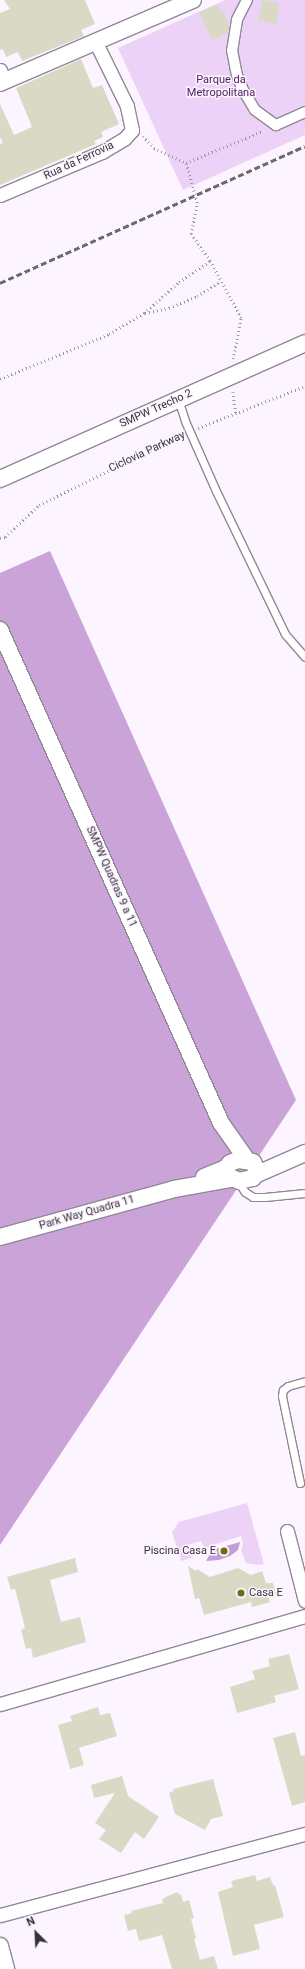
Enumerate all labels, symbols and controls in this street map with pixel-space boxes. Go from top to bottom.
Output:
park label: Parque da Metropolitana [187,74,255,100]
street label: Rua da Ferrovia [42,139,116,183]
street label: SMPW Trecho 2 [118,387,194,431]
street label: Ciclovia Parkway [107,429,187,475]
street label: SMPW Quadras 9 a 11 [83,824,139,930]
street label: Park Way Quadra 11 [38,1193,136,1233]
place label: Piscina Casa E [144,1544,216,1558]
marker: Piscina Casa E [219,1546,229,1556]
place label: Casa E [249,1586,283,1600]
marker: Casa E [236,1588,246,1598]
north arrow [16,1913,56,1953]
text: N [25,1914,37,1929]

